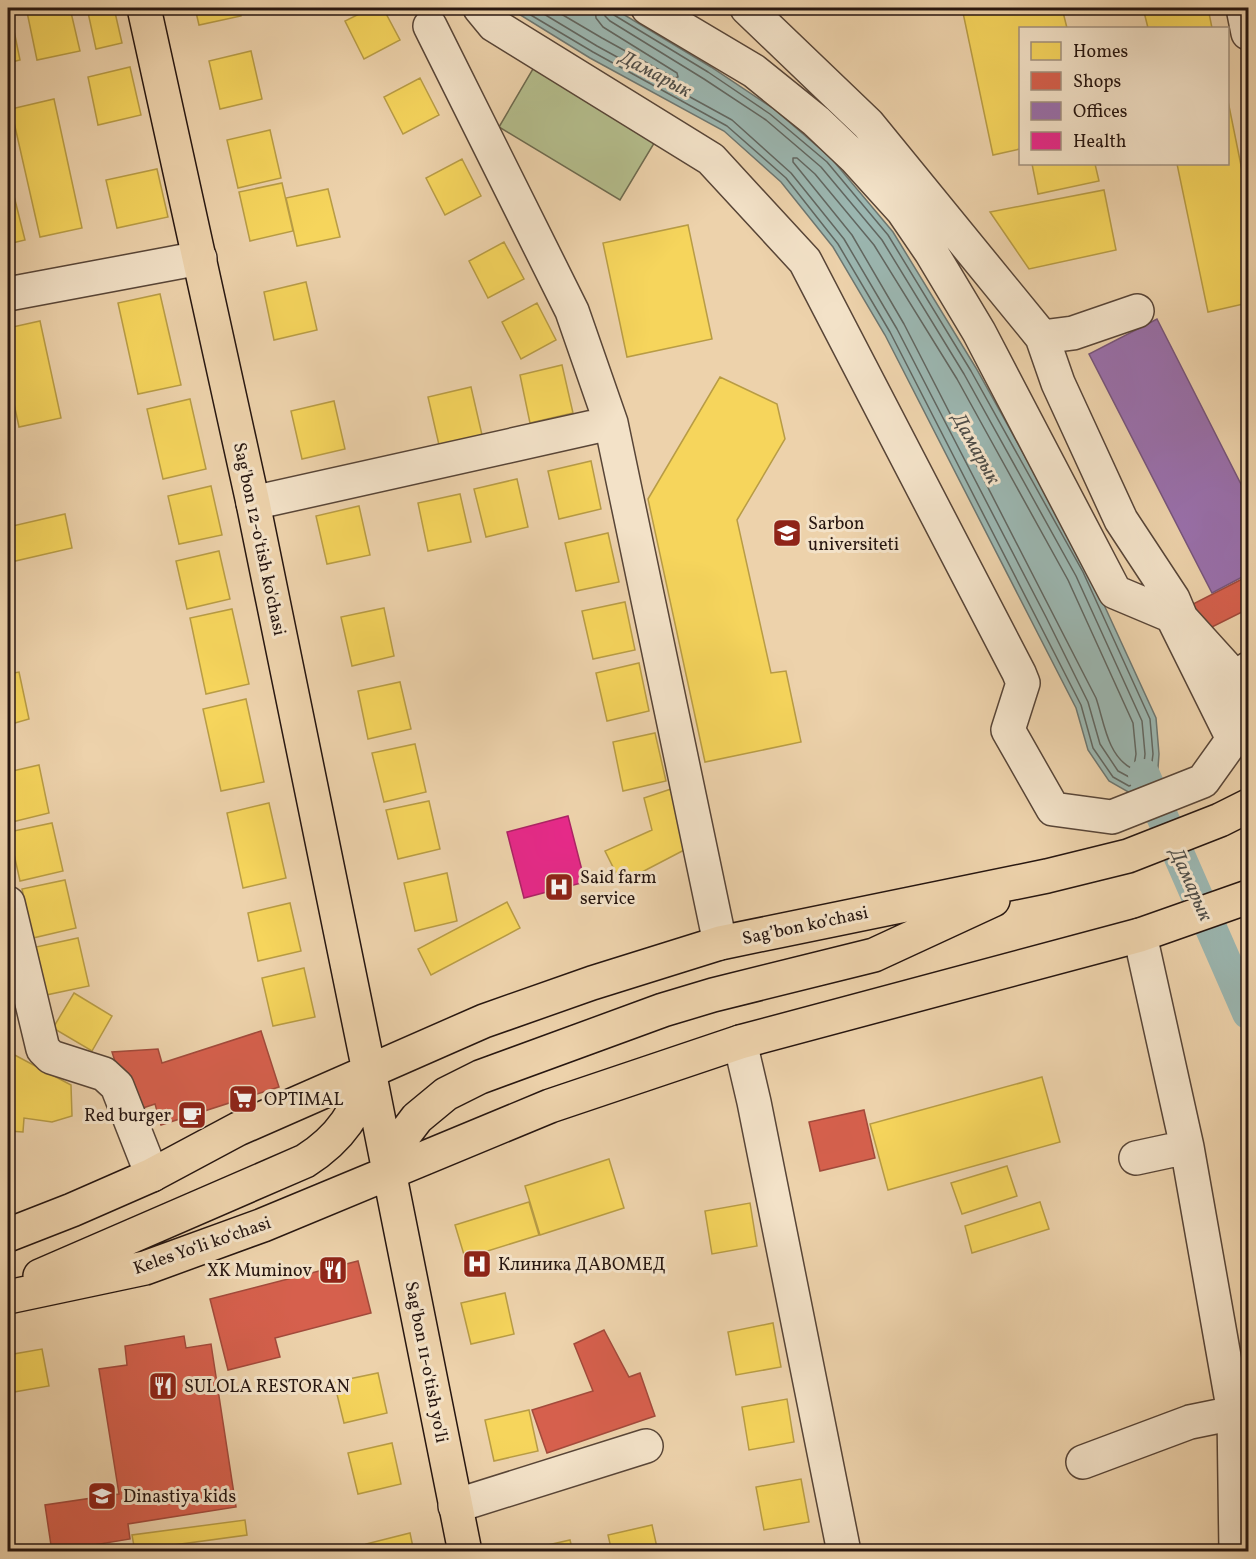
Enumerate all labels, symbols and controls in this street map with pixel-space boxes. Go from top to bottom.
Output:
legend [1019,27,1229,165]
text: Homes [1073,40,1128,65]
water label: Дамарык [613,43,696,106]
text: Shops [1073,70,1121,95]
text: Offices [1073,100,1128,125]
text: Health [1073,130,1127,155]
water label: Дамарык [943,407,1007,490]
street label: Sag'bon 12-o'tish ko'chasi [226,440,291,638]
place label: Sarbon universiteti [808,512,899,558]
school or university icon: Sarbon universiteti [771,517,803,549]
water label: Дамарык [1161,842,1219,926]
place label: Said farm service [580,866,657,912]
hospital icon: Said farm service [543,871,575,903]
street label: Sag’bon ko’chasi [740,901,871,952]
supermarket icon: OPTIMAL [227,1083,259,1115]
place label: OPTIMAL [264,1088,344,1113]
cafe icon: Red burger [176,1099,208,1131]
place label: Red burger [84,1104,171,1129]
street label: Keles Yoʻli koʻchasi [130,1211,275,1282]
hospital icon: Клиника ДАВОМЕД [461,1248,493,1280]
place label: Клиника ДАВОМЕД [498,1253,666,1278]
restaurant icon: XK Muminov [317,1254,349,1286]
place label: XK Muminov [207,1259,312,1284]
street label: Sag'bon 11-o'tish yo'li [398,1279,453,1445]
restaurant icon: SULOLA RESTORAN [147,1370,179,1402]
place label: SULOLA RESTORAN [184,1375,350,1400]
school or university icon: Dinastiya kids [86,1480,118,1512]
place label: Dinastiya kids [123,1485,236,1510]

